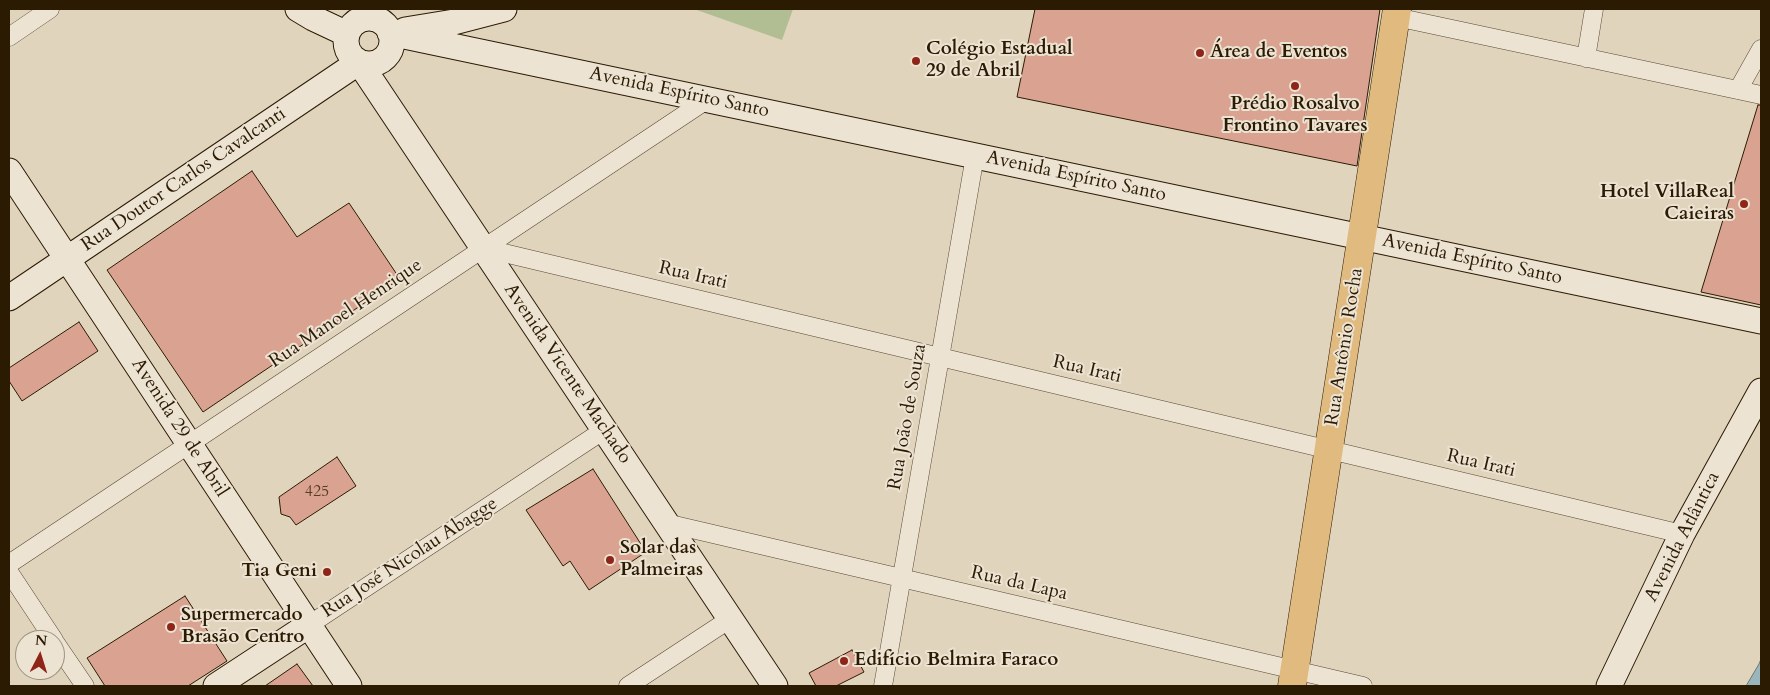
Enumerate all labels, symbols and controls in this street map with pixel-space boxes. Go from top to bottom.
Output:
place label: Colégio Estadual 29 de Abril [926,39,1073,83]
place label: Área de Eventos [1210,42,1347,64]
marker: Área de Eventos [1194,47,1206,59]
marker: Colégio Estadual 29 de Abril [910,55,922,67]
street label: Avenida Espírito Santo [587,63,771,123]
marker: Prédio Rosalvo Frontino Tavares [1289,80,1301,92]
place label: Prédio Rosalvo Frontino Tavares [1223,94,1367,138]
street label: Rua Doutor Carlos Cavalcanti [77,103,291,257]
street label: Avenida Espírito Santo [984,147,1168,207]
place label: Hotel VillaReal Caieiras [1600,182,1734,226]
marker: Hotel VillaReal Caieiras [1738,198,1750,210]
street label: Avenida Espírito Santo [1380,230,1564,290]
street label: Rua Manoel Henrique [265,254,427,374]
street label: Rua Irati [656,257,730,295]
street label: Rua Antônio Rocha [1321,266,1369,428]
street label: Avenida Vicente Machado [498,280,636,468]
street label: Rua João de Souza [884,342,932,492]
street label: Rua Irati [1050,351,1124,389]
street label: Avenida 29 de Abril [126,354,232,502]
street label: Rua Irati [1444,445,1518,483]
street label: Avenida Atlântica [1640,468,1726,606]
house number: 425 [305,482,329,502]
street label: Rua José Nicolau Abagge [318,493,502,623]
place label: Solar das Palmeiras [620,538,703,582]
marker: Solar das Palmeiras [604,554,616,566]
place label: Tia Geni [241,561,317,583]
street label: Rua da Lapa [969,562,1069,606]
marker: Tia Geni [321,566,333,578]
place label: Supermercado Brasão Centro [181,605,304,649]
marker: Supermercado Brasão Centro [165,621,177,633]
north arrow [15,630,65,680]
text: N [34,631,48,651]
place label: Edifício Belmira Faraco [854,650,1058,672]
marker: Edifício Belmira Faraco [838,655,850,667]

